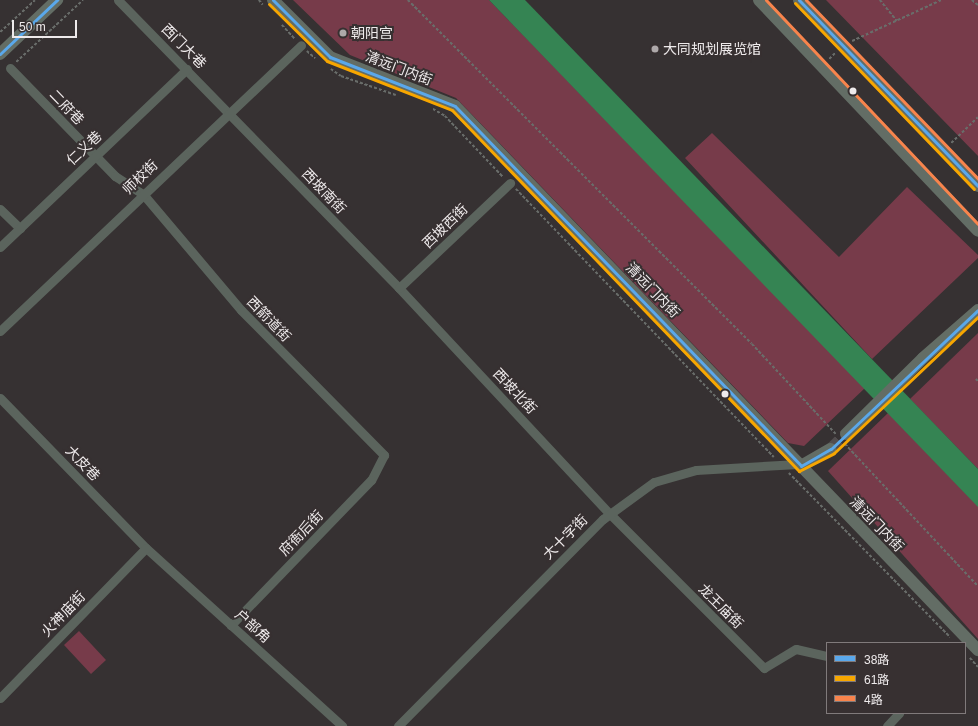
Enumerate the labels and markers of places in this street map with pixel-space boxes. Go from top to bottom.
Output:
place label: 朝阳宫 [351,25,393,41]
marker: 朝阳宫 [338,28,348,38]
place label: 大同规划展览馆 [663,41,761,57]
marker: 大同规划展览馆 [650,44,660,54]
unlabelled marker [848,86,858,96]
unlabelled marker [720,389,730,399]

